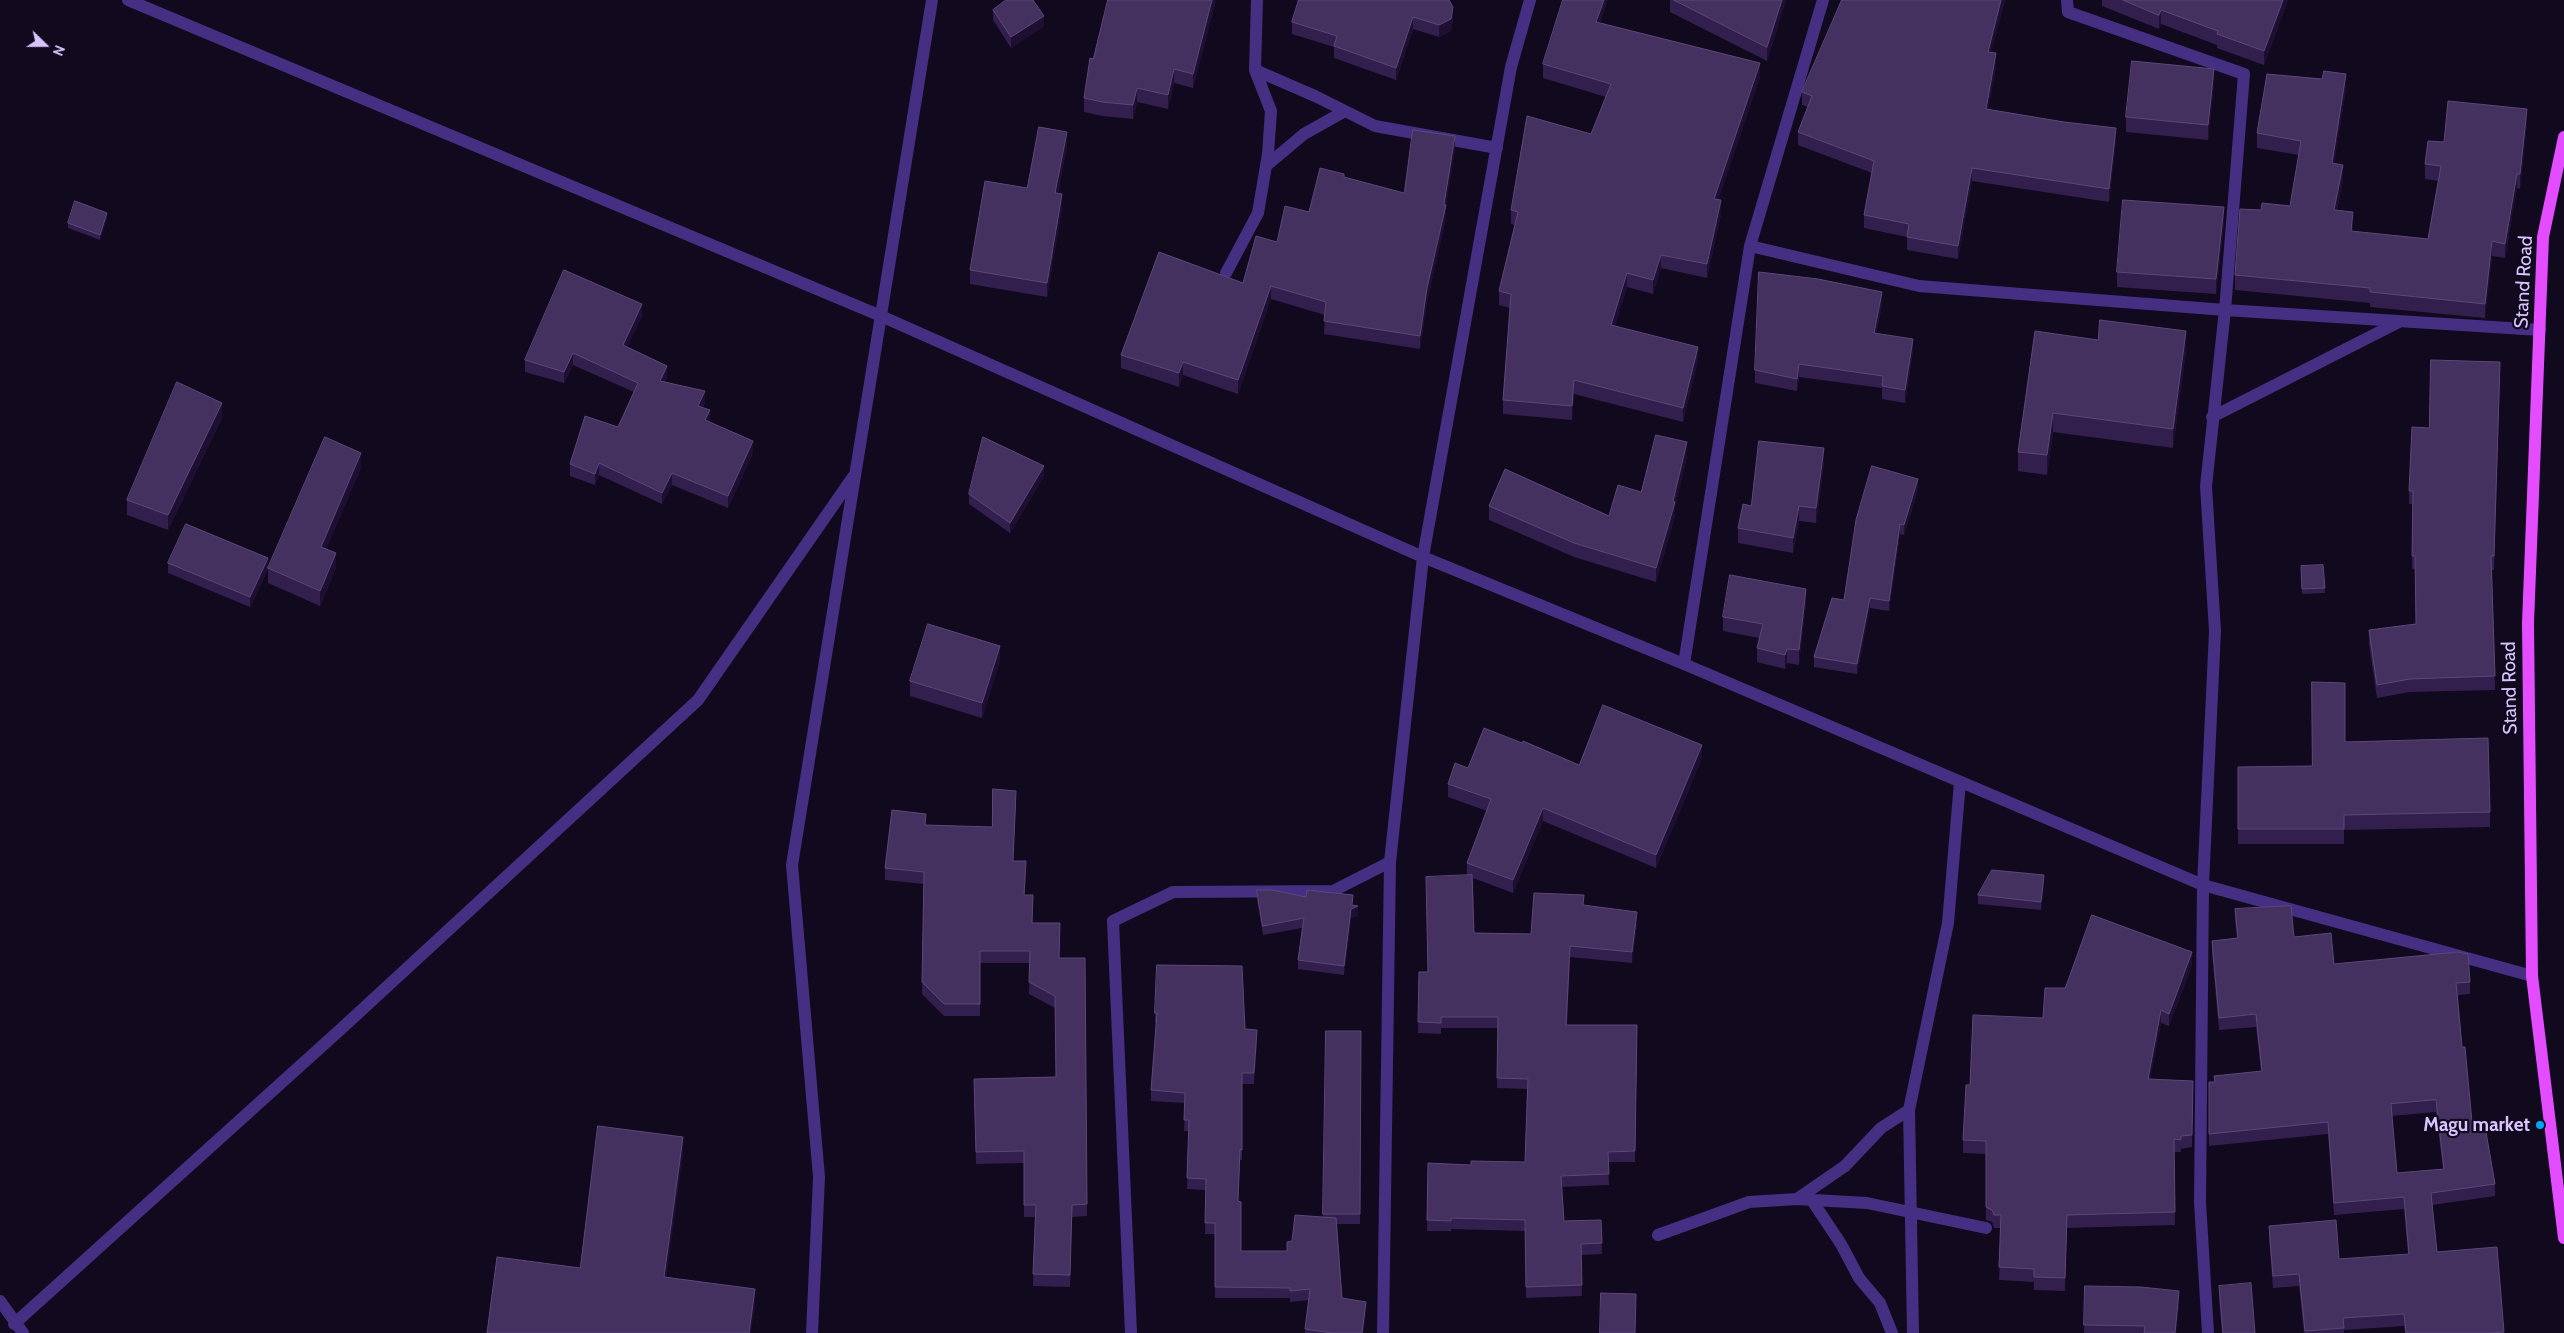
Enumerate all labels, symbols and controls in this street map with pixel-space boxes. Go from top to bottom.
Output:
north arrow [20,20,70,70]
text: N [49,43,69,59]
street label: Stand Road [2510,235,2538,329]
street label: Stand Road [2498,641,2522,735]
place label: Magu market [2423,1114,2530,1136]
marker: Magu market [2534,1119,2546,1131]

